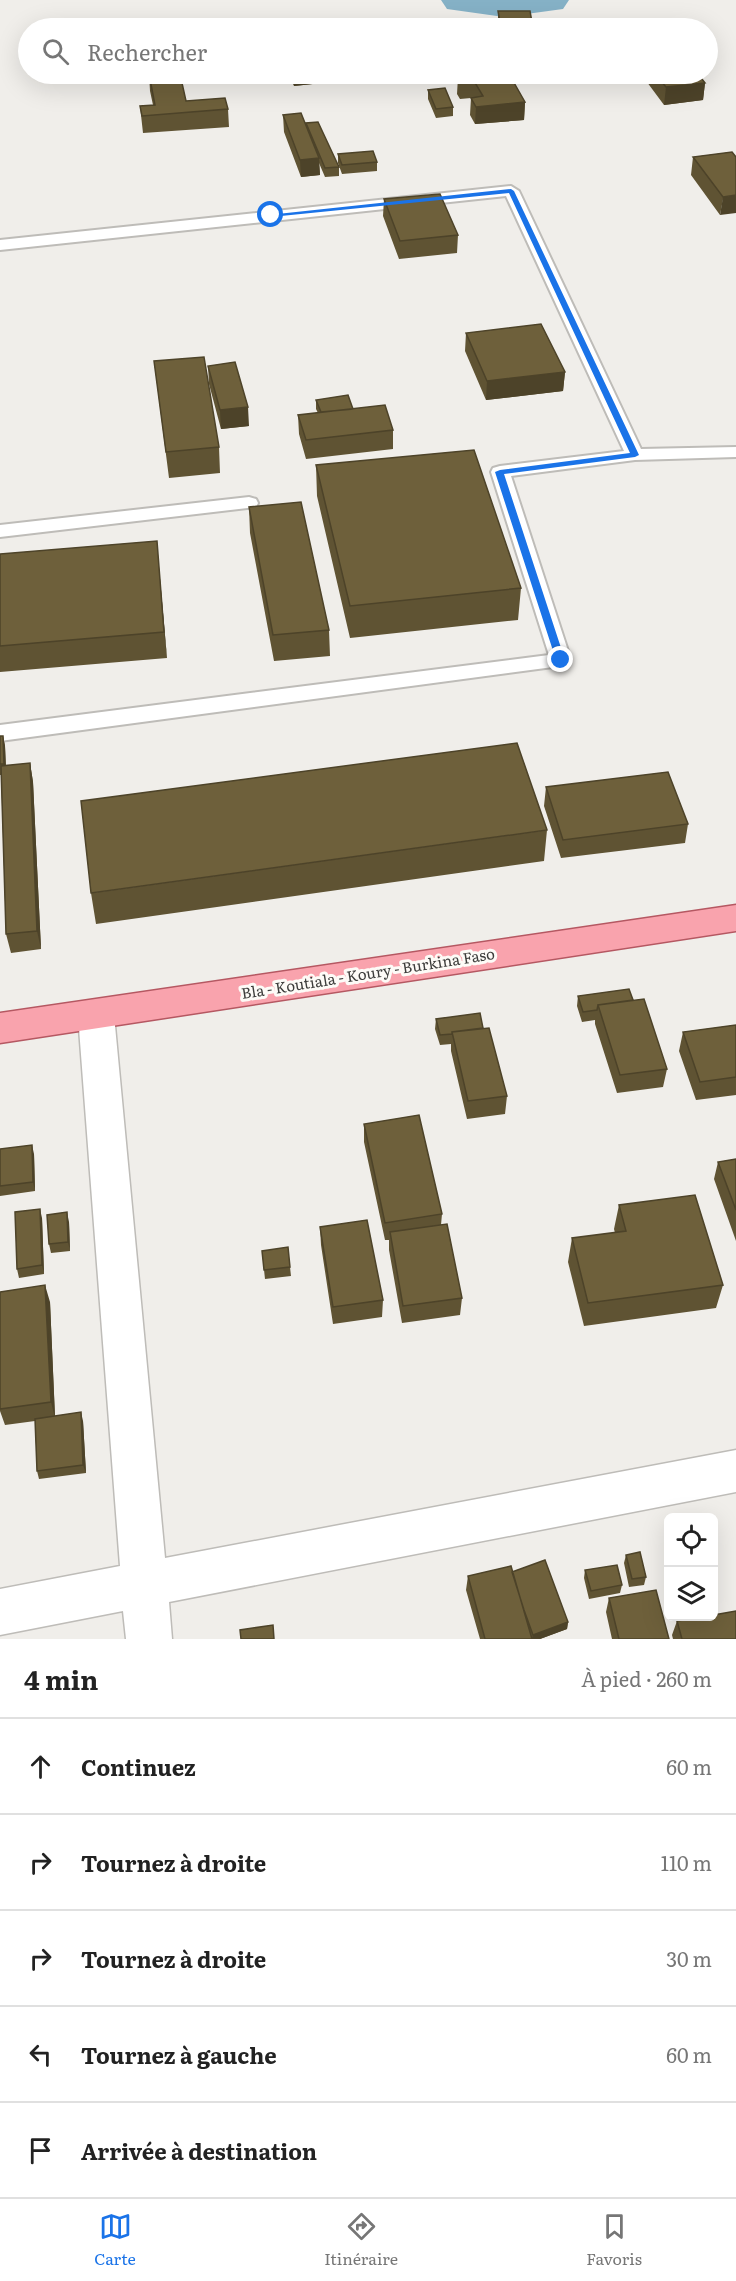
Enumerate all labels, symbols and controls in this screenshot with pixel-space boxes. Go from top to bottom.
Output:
search box [18,18,718,84]
icon: search [39,35,72,68]
text: Rechercher [87,35,207,68]
route start [257,201,283,227]
route end [547,646,573,672]
street label: Bla - Koutiala - Koury - Burkina Faso [239,941,496,1004]
map controls [664,1513,718,1621]
button: locate [664,1513,718,1567]
button: layers [664,1567,718,1621]
text: 4 min [24,1659,98,1698]
text: À pied · 260 m [581,1663,712,1693]
icon: ahead [24,1750,57,1783]
text: Continuez [81,1750,196,1783]
text: 60 m [666,1751,712,1781]
icon: right [24,1846,57,1879]
text: Tournez à droite [81,1846,266,1879]
text: 110 m [661,1847,712,1877]
icon: right [24,1942,57,1975]
text: Tournez à droite [81,1942,266,1975]
text: 30 m [666,1943,712,1973]
icon: left [24,2038,57,2071]
text: Tournez à gauche [81,2038,277,2071]
text: 60 m [666,2039,712,2069]
icon: arrive [24,2134,57,2167]
text: Arrivée à destination [81,2134,317,2167]
tab: Carte [94,2210,136,2270]
tab: Itinéraire [324,2210,398,2270]
tab: Favoris [586,2210,642,2270]

